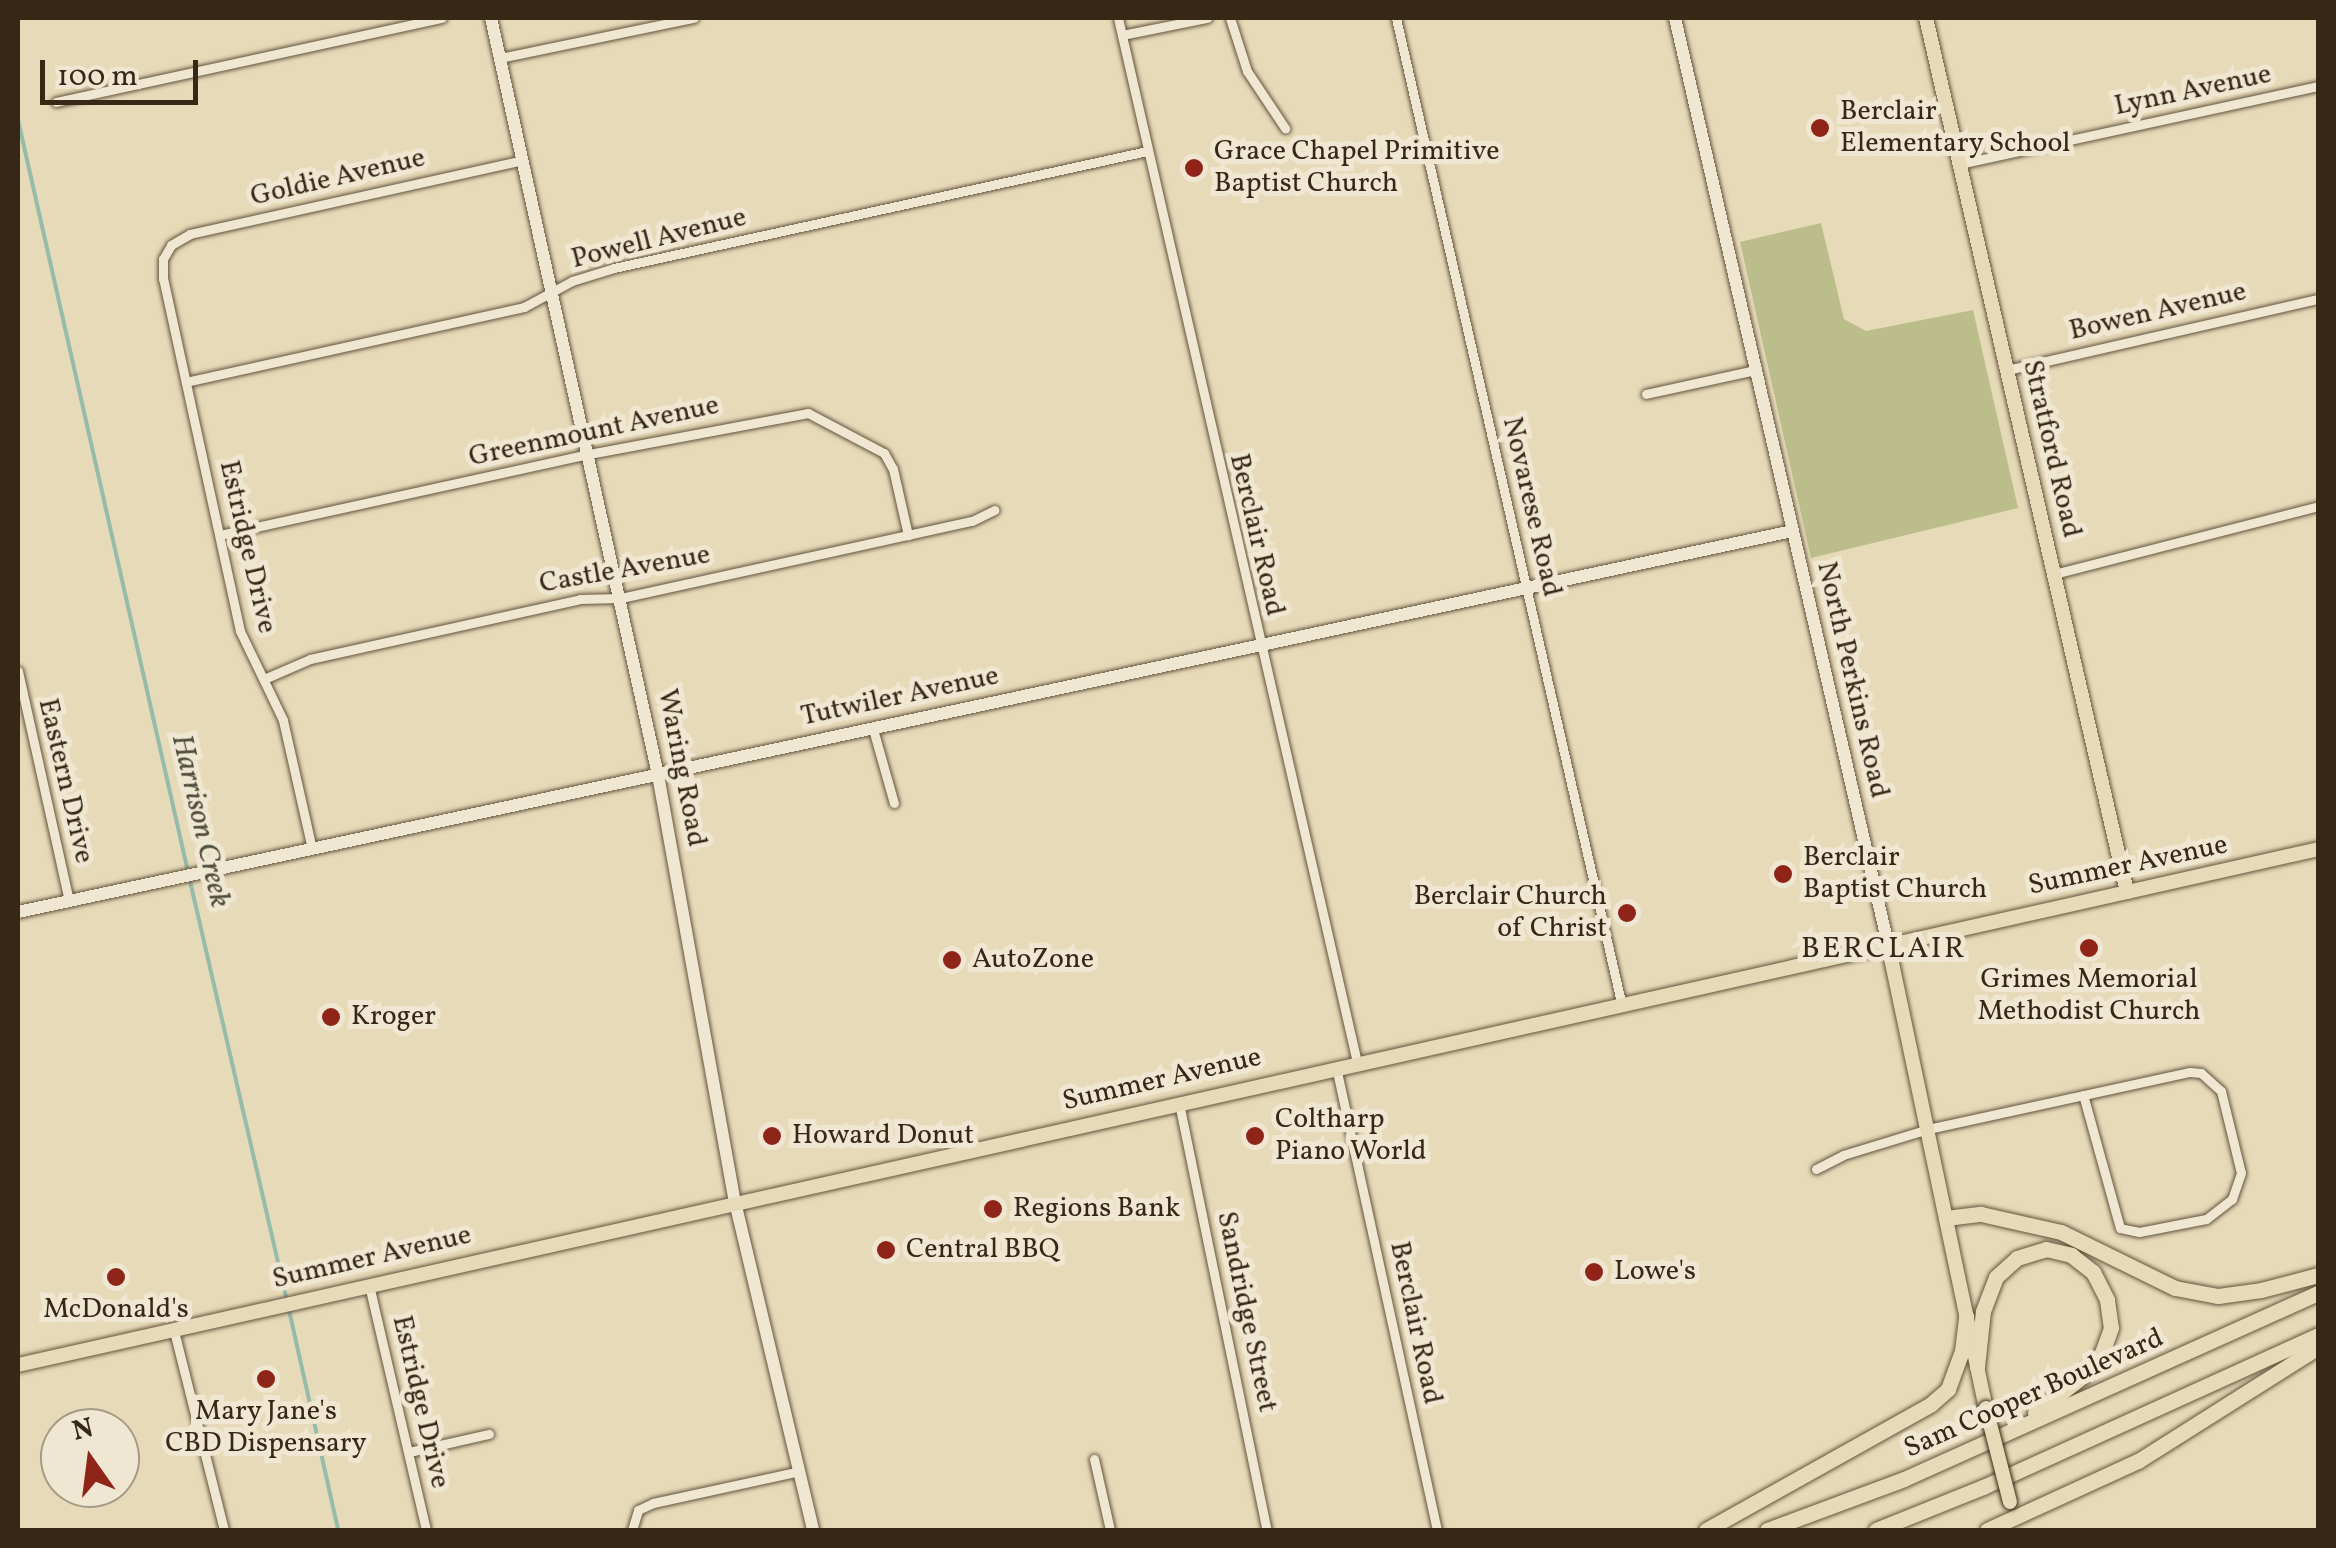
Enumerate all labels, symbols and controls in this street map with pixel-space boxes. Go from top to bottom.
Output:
scale bar [45,40,202,102]
text: 100 m [57,56,138,98]
street label: Lynn Avenue [2112,58,2274,124]
place label: Berclair Elementary School [1840,95,2071,161]
marker: Berclair Elementary School [1809,117,1831,139]
place label: Grace Chapel Primitive Baptist Church [1214,135,1499,201]
street label: Goldie Avenue [247,142,429,214]
marker: Grace Chapel Primitive Baptist Church [1183,157,1205,179]
street label: Powell Avenue [568,201,750,277]
street label: Bowen Avenue [2066,275,2250,349]
street label: Stratford Road [2014,357,2088,541]
street label: Greenmount Avenue [466,389,722,475]
street label: Novarese Road [1494,414,1568,600]
street label: Berclair Road [1221,451,1291,619]
street label: Estridge Drive [211,457,283,637]
street label: Castle Avenue [537,538,713,602]
street label: North Perkins Road [1808,559,1896,801]
street label: Tutwiler Avenue [798,660,1002,734]
street label: Waring Road [649,686,713,850]
street label: Eastern Drive [30,695,100,867]
water label: Harrison Creek [163,731,237,911]
street label: Summer Avenue [2025,828,2231,904]
place label: Berclair Baptist Church [1803,841,1987,907]
marker: Berclair Baptist Church [1772,863,1794,885]
place label: Berclair Church of Christ [1414,880,1607,946]
marker: Berclair Church of Christ [1616,902,1638,924]
district label: BERCLAIR [1801,931,1967,967]
marker: Grimes Memorial Methodist Church [2078,937,2100,959]
place label: AutoZone [972,943,1094,977]
marker: AutoZone [941,949,963,971]
place label: Grimes Memorial Methodist Church [1978,963,2200,1029]
place label: Kroger [351,1000,436,1034]
marker: Kroger [320,1006,342,1028]
street label: Summer Avenue [1059,1041,1265,1119]
place label: Coltharp Piano World [1275,1103,1427,1169]
place label: Howard Donut [792,1119,974,1153]
marker: Howard Donut [761,1125,783,1147]
marker: Coltharp Piano World [1244,1125,1266,1147]
place label: Regions Bank [1013,1192,1180,1226]
marker: Regions Bank [982,1198,1004,1220]
street label: Sandridge Street [1208,1209,1284,1415]
street label: Summer Avenue [269,1219,475,1297]
place label: Central BBQ [906,1233,1059,1267]
marker: Central BBQ [875,1239,897,1261]
street label: Berclair Road [1381,1239,1449,1407]
place label: Lowe's [1614,1255,1696,1289]
marker: Lowe's [1583,1261,1605,1283]
marker: McDonald's [105,1266,127,1288]
place label: McDonald's [43,1293,189,1327]
street label: Estridge Drive [384,1312,456,1492]
street label: Sam Cooper Boulevard [1899,1322,2169,1466]
marker: Mary Jane's CBD Dispensary [255,1368,277,1390]
place label: Mary Jane's CBD Dispensary [165,1395,367,1461]
north arrow [40,1408,140,1508]
text: N [69,1409,98,1452]

